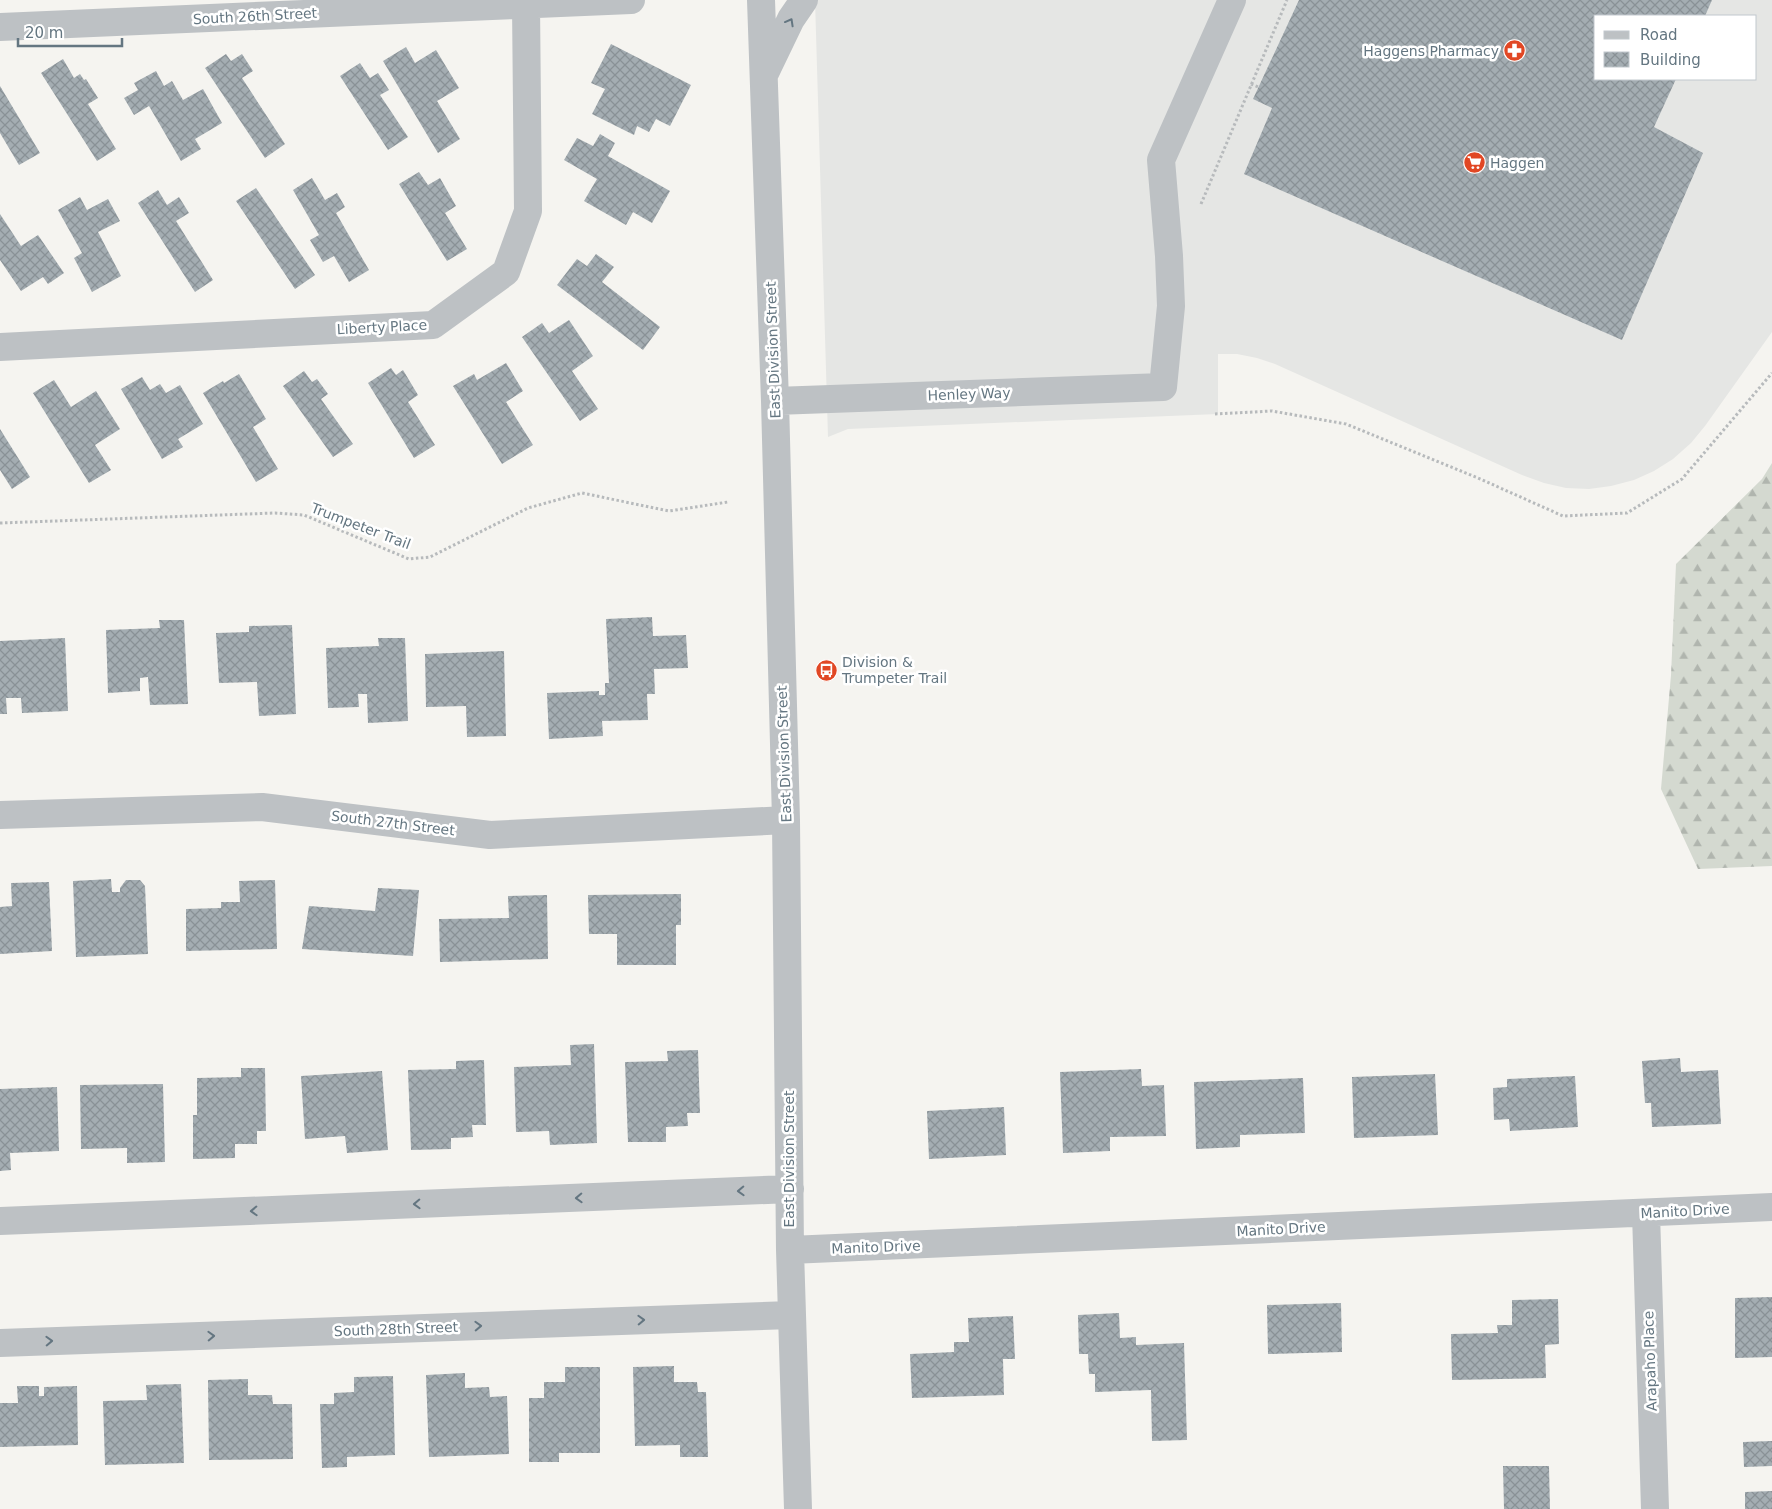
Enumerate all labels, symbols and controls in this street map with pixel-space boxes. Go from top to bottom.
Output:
street label: South 26th Street [193,5,318,27]
scale bar [18,15,121,47]
legend [1594,15,1757,80]
one-way arrow [784,18,794,27]
text: 20 m [25,24,63,42]
text: Road [1640,26,1678,44]
pharmacy icon: Haggens Pharmacy [1503,39,1527,63]
place label: Haggens Pharmacy [1363,43,1499,59]
text: Building [1640,51,1701,69]
supermarket icon: Haggen [1462,151,1486,175]
place label: Haggen [1490,155,1544,171]
street label: East Division Street [763,281,783,419]
street label: Liberty Place [336,317,428,337]
street label: Henley Way [927,385,1011,403]
street label: Trumpeter Trail [308,499,413,552]
place label: Division & Trumpeter Trail [841,654,947,686]
bus stop icon: Division & Trumpeter Trail [814,658,838,682]
street label: East Division Street [774,685,794,823]
street label: South 27th Street [330,807,456,839]
street label: East Division Street [781,1090,797,1228]
one-way arrow [737,1186,745,1197]
one-way arrow [575,1192,583,1203]
one-way arrow [412,1199,420,1210]
street label: Manito Drive [1640,1201,1730,1221]
one-way arrow [250,1206,258,1216]
street label: Manito Drive [1236,1219,1326,1239]
street label: Manito Drive [831,1237,921,1257]
street label: Arapaho Place [1640,1311,1660,1411]
one-way arrow [637,1315,645,1326]
street label: South 28th Street [334,1319,459,1339]
one-way arrow [475,1321,483,1331]
one-way arrow [207,1330,215,1341]
one-way arrow [45,1336,53,1347]

